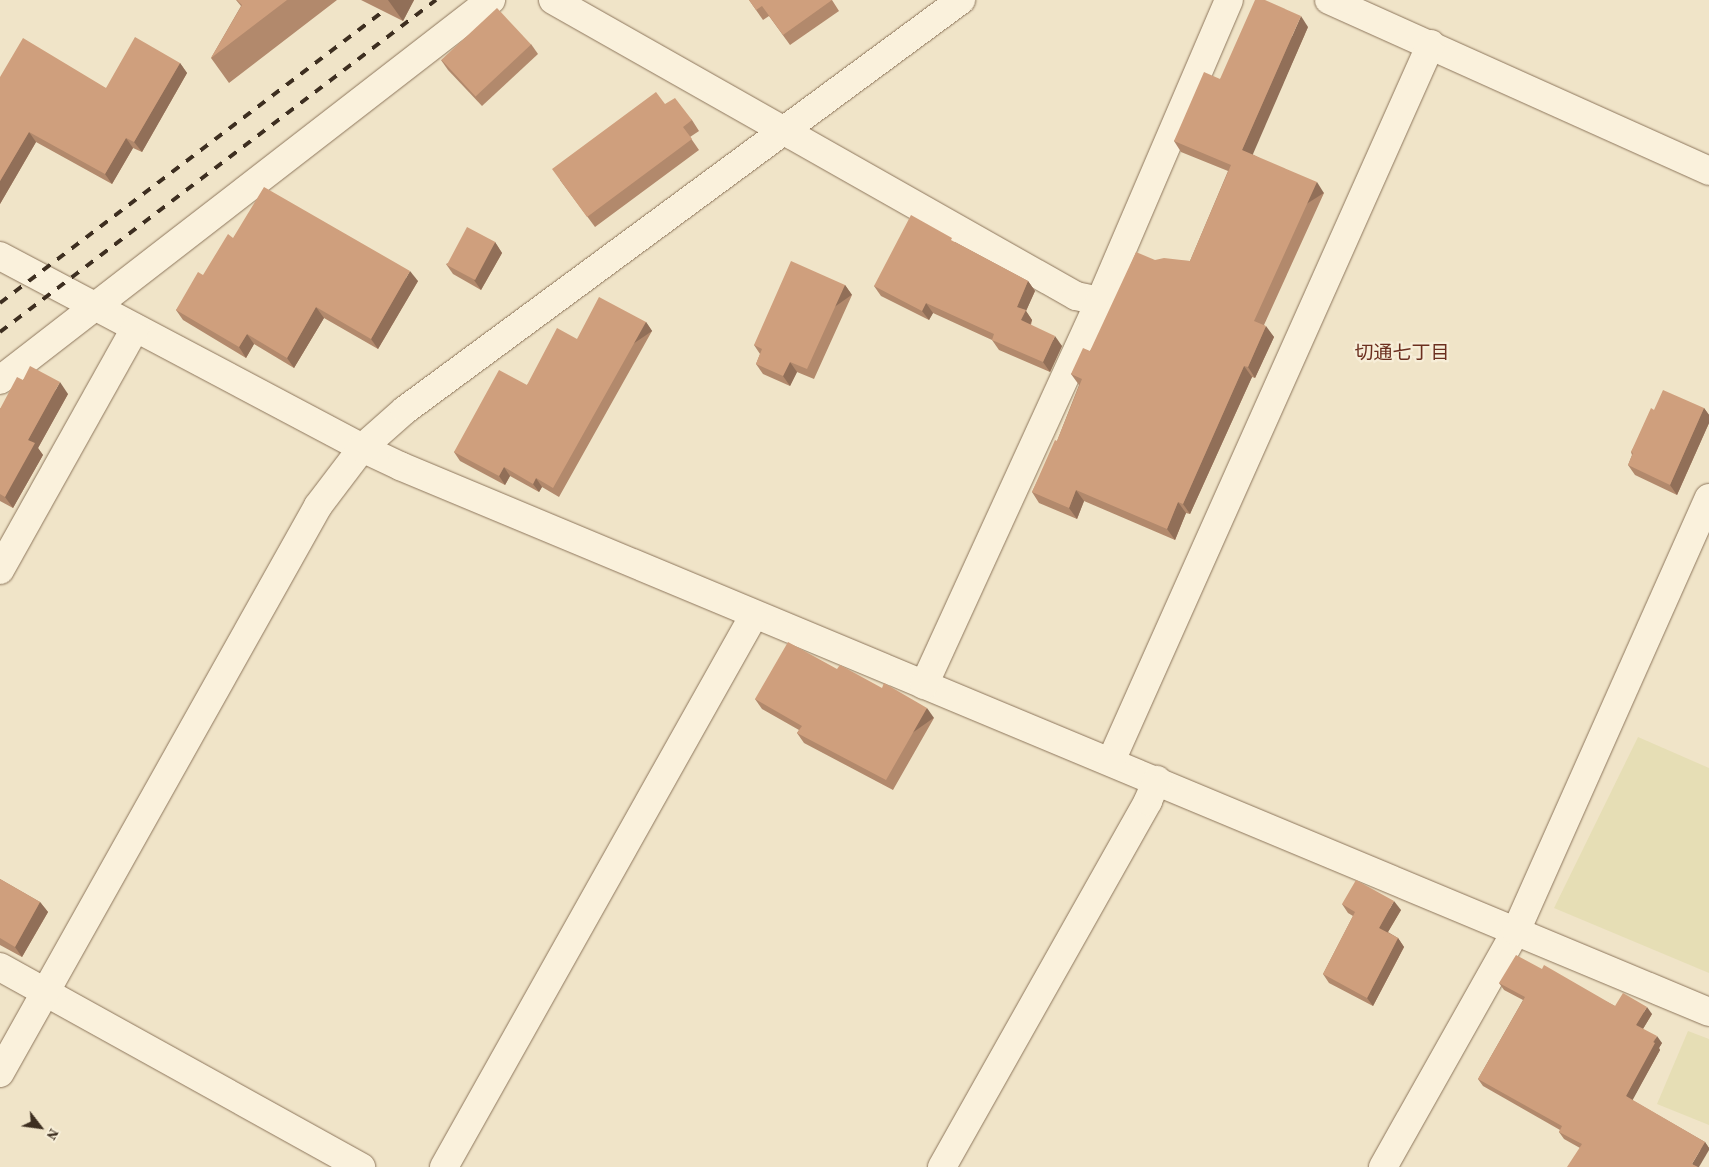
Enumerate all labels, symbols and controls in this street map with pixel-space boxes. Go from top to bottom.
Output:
district label: 切通七丁目 [1355,342,1449,364]
north arrow [15,1102,65,1152]
text: N [42,1125,64,1144]

